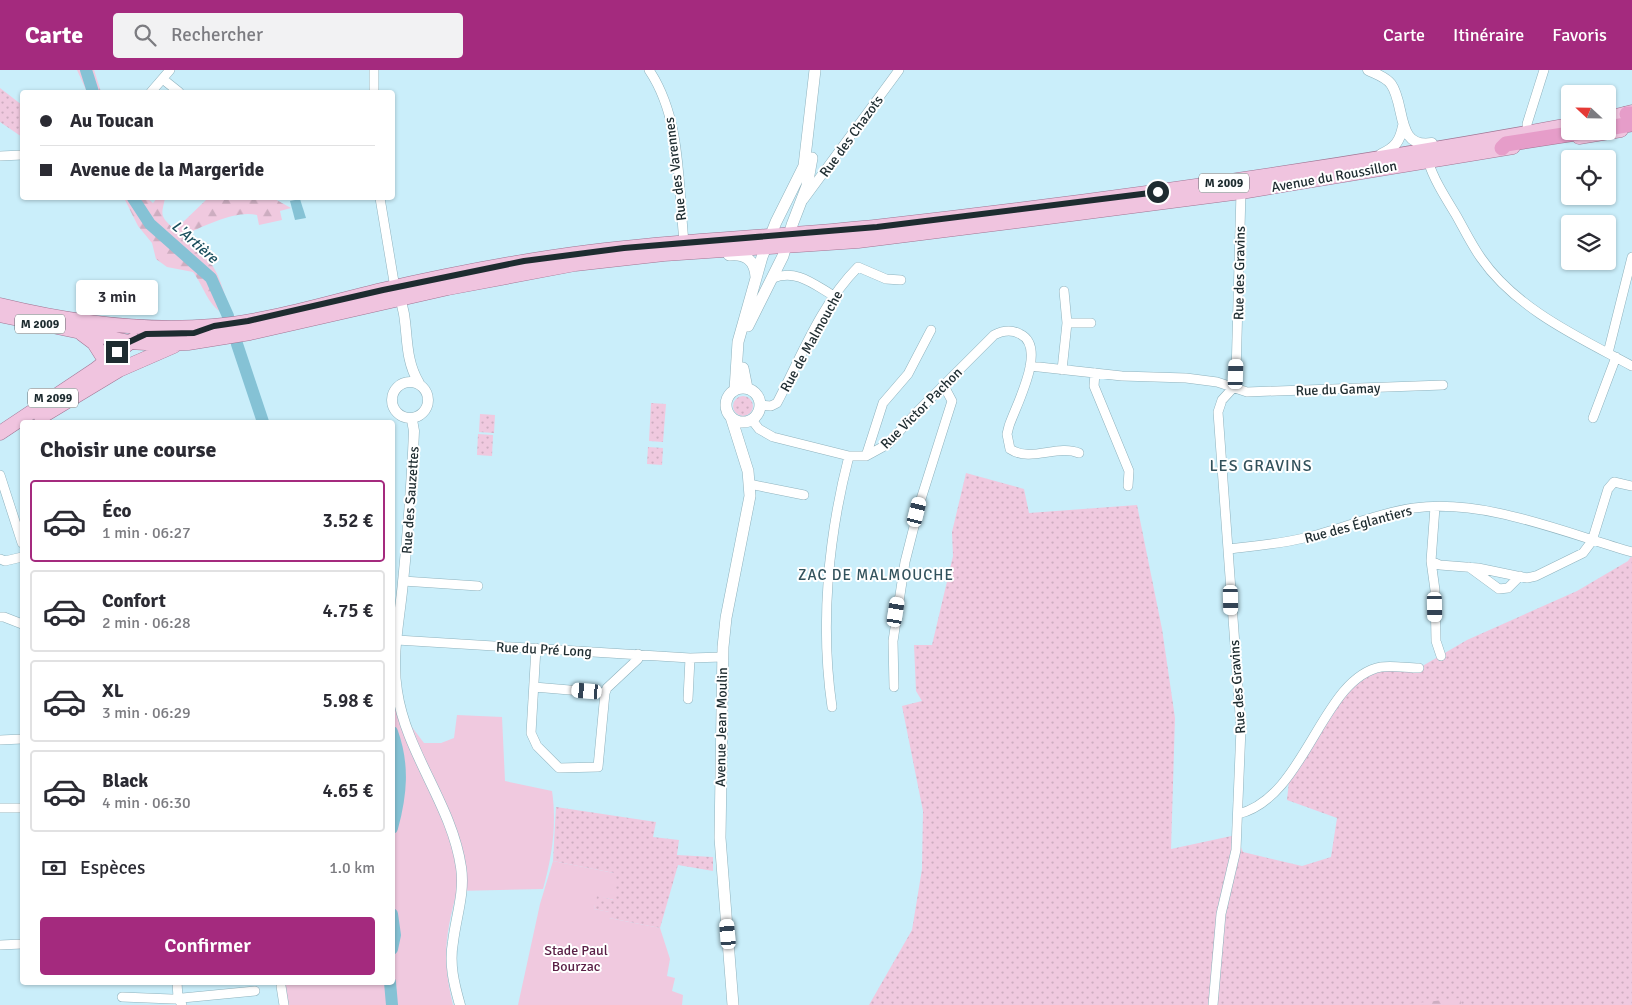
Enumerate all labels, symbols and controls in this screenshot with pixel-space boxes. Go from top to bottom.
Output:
search box [113,13,463,58]
text: Carte [25,20,83,50]
icon: search [131,21,159,49]
text: Rechercher [171,23,263,47]
text: Carte [1383,24,1425,46]
text: Itinéraire [1453,24,1524,46]
text: Favoris [1552,24,1607,46]
north arrow [1561,85,1616,140]
map controls [1561,85,1616,270]
street label: Rue des Chazots [816,92,887,180]
text: Au Toucan [70,109,154,133]
street label: Rue des Varennes [661,116,690,222]
button: locate [1561,150,1616,205]
street label: Avenue du Roussillon [1270,157,1398,196]
text: Avenue de la Margeride [70,158,264,182]
road number: M 2009 [1199,174,1249,192]
route start [1147,181,1169,203]
button: layers [1561,215,1616,270]
water label: L'Artière [168,217,223,268]
street label: Rue des Gravins [1230,226,1249,320]
callout: 3 min [76,280,158,314]
text: 3 min [98,287,136,307]
street label: Rue de Malmouche [777,288,846,395]
road number: M 2009 [15,314,65,334]
route end [106,341,128,363]
car [1227,359,1244,389]
street label: Rue Victor Pachon [877,364,966,453]
street label: Rue du Gamay [1295,380,1381,399]
road number: M 2099 [28,388,78,408]
text: Choisir une course [40,436,216,463]
street label: Rue des Sauzettes [398,446,423,554]
district label: LES GRAVINS [1209,456,1313,476]
car [906,496,927,528]
icon: car [42,499,87,544]
text: Éco [102,499,132,523]
street label: Rue des Églantiers [1303,502,1414,547]
text: 3.52 € [323,509,373,533]
text: 1 min · 06:27 [102,523,191,543]
district label: ZAC DE MALMOUCHE [798,566,954,584]
car [1223,585,1238,615]
icon: car [42,589,87,634]
text: Confort [102,589,166,613]
car [1427,592,1442,622]
car [886,596,905,628]
text: 4.75 € [323,599,373,623]
text: 2 min · 06:28 [102,613,191,633]
street label: Rue du Pré Long [496,639,592,660]
street label: Rue des Gravins [1226,639,1249,735]
street label: Avenue Jean Moulin [712,667,731,787]
icon: car [42,679,87,724]
text: XL [102,679,124,703]
car [571,682,602,700]
text: 5.98 € [323,689,373,713]
text: 3 min · 06:29 [102,703,191,723]
icon: car [42,769,87,814]
text: Black [102,769,148,793]
text: 4.65 € [323,779,373,803]
text: 4 min · 06:30 [102,793,191,813]
icon: cash [40,854,68,882]
text: Espèces [80,856,145,880]
text: 1.0 km [329,858,375,878]
button: Confirmer [40,917,375,975]
car [719,918,736,950]
park label: Stade Paul Bourzac [544,942,608,975]

